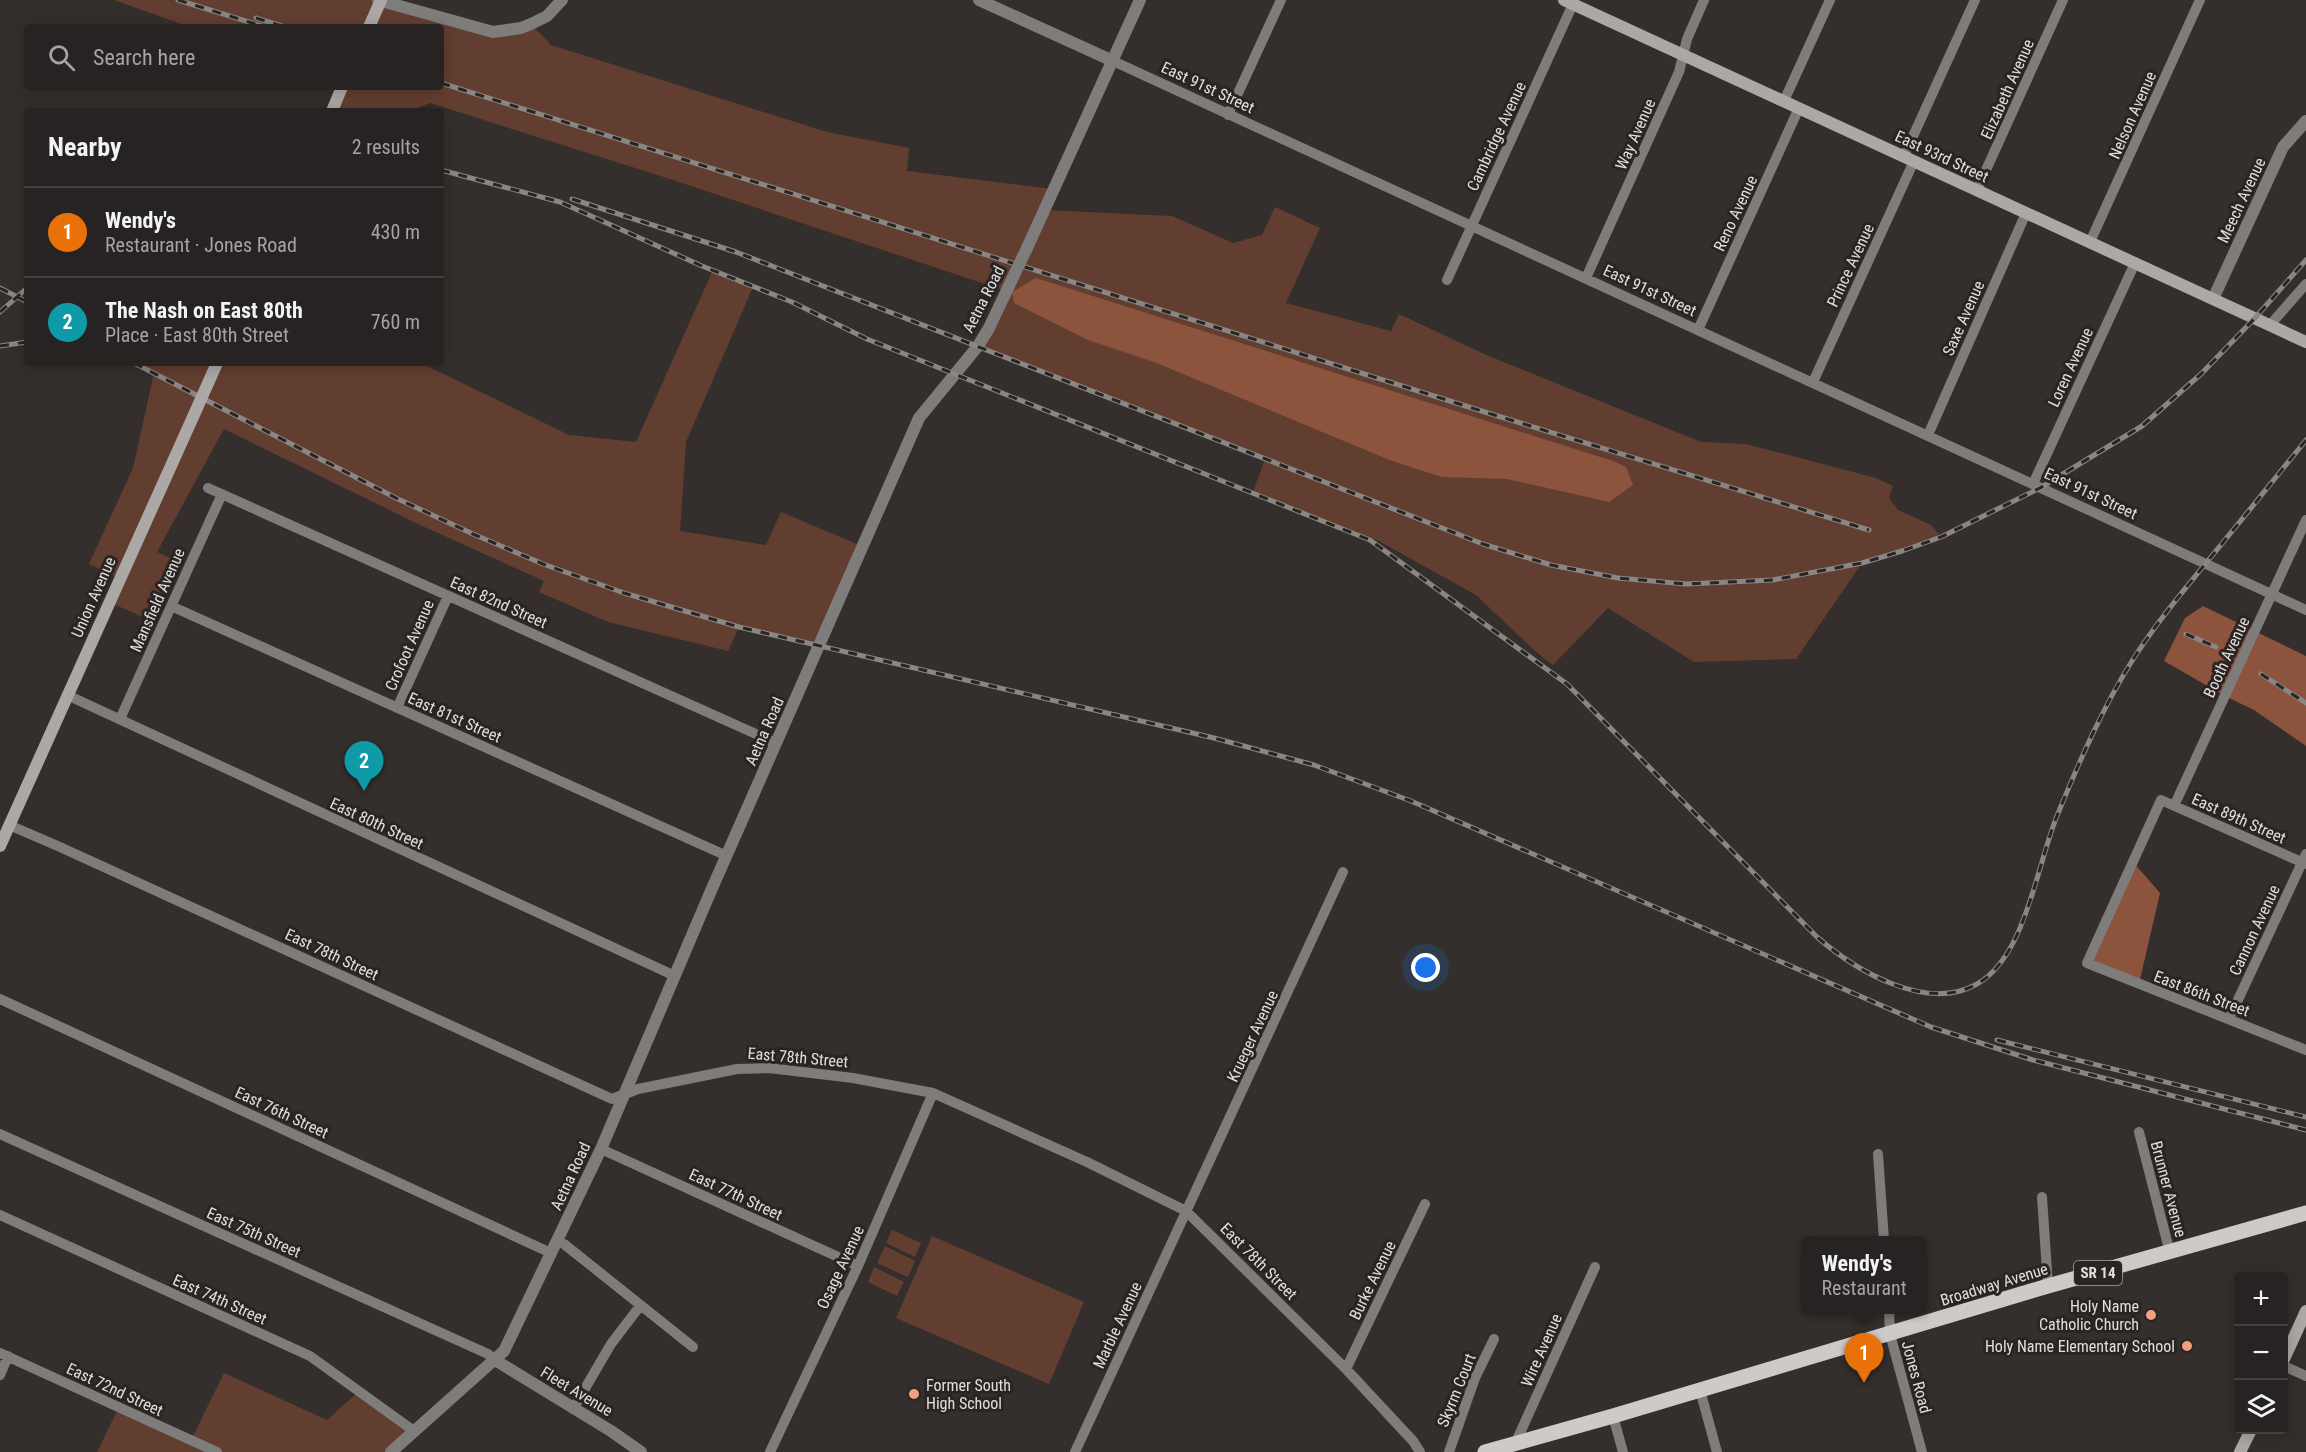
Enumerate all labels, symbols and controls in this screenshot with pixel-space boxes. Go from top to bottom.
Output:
search box [24,24,444,90]
street label: Elizabeth Avenue [1977,36,2038,142]
icon: search [45,41,78,74]
text: Search here [93,45,195,70]
street label: East 91st Street [1158,58,1258,117]
street label: Nelson Avenue [2105,68,2160,162]
street label: Cambridge Avenue [1463,79,1530,194]
street label: Way Avenue [1611,96,1660,173]
street label: East 93rd Street [1892,127,1992,187]
text: Nearby [48,132,122,162]
text: 2 results [352,135,420,159]
street label: Meech Avenue [2213,155,2269,246]
street label: Reno Avenue [1710,172,1761,254]
text: Wendy's [105,208,176,233]
text: 1 [62,220,73,244]
text: 430 m [371,220,420,244]
street label: Prince Avenue [1823,221,1878,310]
text: Restaurant · Jones Road [105,233,297,257]
street label: East 91st Street [1600,261,1700,320]
street label: Aetna Road [958,263,1008,336]
street label: Saxe Avenue [1938,278,1988,359]
text: The Nash on East 80th [105,298,303,323]
text: 2 [62,310,73,334]
text: 760 m [371,310,420,334]
text: Place · East 80th Street [105,323,289,347]
street label: Loren Avenue [2044,325,2097,410]
street label: East 91st Street [2041,464,2141,523]
street label: Mansfield Avenue [126,545,189,655]
street label: Union Avenue [67,554,120,640]
street label: East 82nd Street [447,573,550,632]
street label: Crofoot Avenue [381,597,438,694]
street label: Booth Avenue [2199,614,2253,701]
street label: East 81st Street [405,688,505,747]
street label: Aetna Road [741,694,788,768]
pin: 2 [344,742,384,791]
street label: East 89th Street [2189,789,2289,848]
street label: East 80th Street [327,794,427,853]
street label: Cannon Avenue [2225,882,2284,979]
street label: East 78th Street [282,925,382,984]
your location [1411,953,1440,982]
street label: East 86th Street [2151,967,2252,1020]
street label: Krueger Avenue [1223,987,1282,1085]
street label: East 78th Street [747,1044,849,1071]
street label: East 76th Street [232,1083,332,1142]
street label: Aetna Road [546,1139,594,1213]
street label: Brunner Avenue [2147,1139,2190,1239]
street label: East 77th Street [686,1165,786,1224]
street label: East 75th Street [204,1203,304,1262]
street label: East 78th Street [1216,1219,1301,1304]
street label: Osage Avenue [813,1223,868,1312]
popup [1801,1236,1927,1314]
street label: Burke Avenue [1345,1238,1400,1323]
text: Wendy's [1821,1251,1892,1276]
street label: Broadway Avenue [1938,1259,2050,1310]
road number: SR 14 [2074,1261,2122,1285]
street label: East 74th Street [170,1270,270,1329]
map controls [2234,1272,2288,1434]
button: + [2234,1272,2288,1326]
text: Restaurant [1821,1276,1907,1300]
street label: Marble Avenue [1089,1279,1146,1372]
place label: Holy Name Catholic Church [2039,1297,2139,1334]
marker: Holy Name Catholic Church [2144,1308,2158,1322]
street label: Wire Avenue [1517,1311,1566,1390]
button: − [2234,1326,2288,1380]
pin: 1 [1844,1334,1884,1383]
place label: Holy Name Elementary School [1985,1337,2175,1356]
street label: Jones Road [1898,1339,1935,1415]
marker: Holy Name Elementary School [2180,1339,2194,1353]
street label: Skyrm Court [1433,1350,1480,1430]
street label: East 72nd Street [64,1359,166,1420]
street label: Fleet Avenue [537,1362,616,1420]
place label: Former South High School [926,1376,1011,1413]
button: layers [2234,1380,2288,1434]
marker: Former South High School [907,1387,921,1401]

